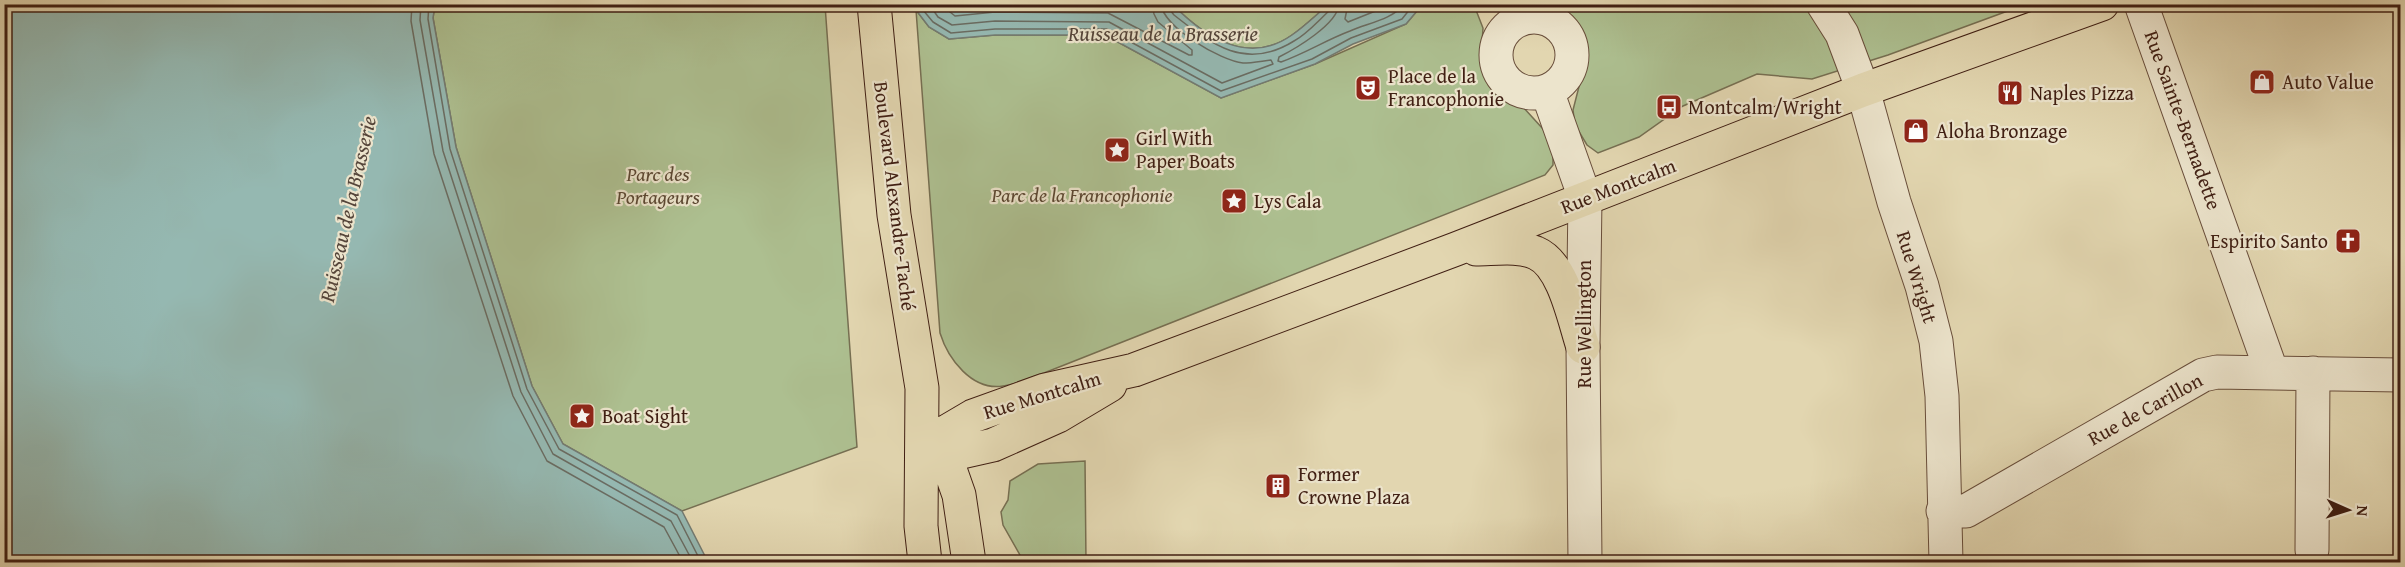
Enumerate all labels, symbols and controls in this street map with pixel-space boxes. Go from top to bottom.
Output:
water label: Ruisseau de la Brasserie [1067,18,1258,49]
street label: Rue Sainte-Bernadette [2138,26,2229,213]
place label: Place de la Francophonie [1388,61,1504,113]
shop icon: Auto Value [2247,67,2277,97]
place label: Auto Value [2282,67,2374,96]
theatre icon: Place de la Francophonie [1353,73,1383,103]
restaurant icon: Naples Pizza [1995,78,2025,108]
place label: Naples Pizza [2030,78,2135,107]
street label: Boulevard Alexandre-Taché [867,79,924,312]
bus stop icon: Montcalm/Wright [1654,92,1684,122]
place label: Montcalm/Wright [1688,92,1842,121]
water label: Ruisseau de la Brasserie [311,113,384,306]
shop icon: Aloha Bronzage [1901,116,1931,146]
place label: Aloha Bronzage [1936,116,2067,145]
place label: Girl With Paper Boats [1136,123,1235,175]
place icon: Girl With Paper Boats [1102,135,1132,165]
street label: Rue Montcalm [1556,150,1680,221]
park label: Parc des Portageurs [615,159,700,211]
park label: Parc de la Francophonie [990,180,1173,209]
place icon: Lys Cala [1219,186,1249,216]
place label: Lys Cala [1254,186,1322,215]
place label: Espirito Santo [2210,226,2328,255]
church icon: Espirito Santo [2333,226,2363,256]
street label: Rue Wright [1890,227,1945,327]
street label: Rue Wellington [1569,260,1598,388]
street label: Rue Montcalm [980,363,1105,426]
street label: Rue de Carillon [2082,365,2208,452]
place icon: Boat Sight [567,401,597,431]
place label: Boat Sight [602,401,688,430]
place label: Former Crowne Plaza [1298,459,1411,511]
building icon: Former Crowne Plaza [1263,471,1293,501]
north arrow [2318,480,2378,540]
text: N [2351,505,2375,517]

